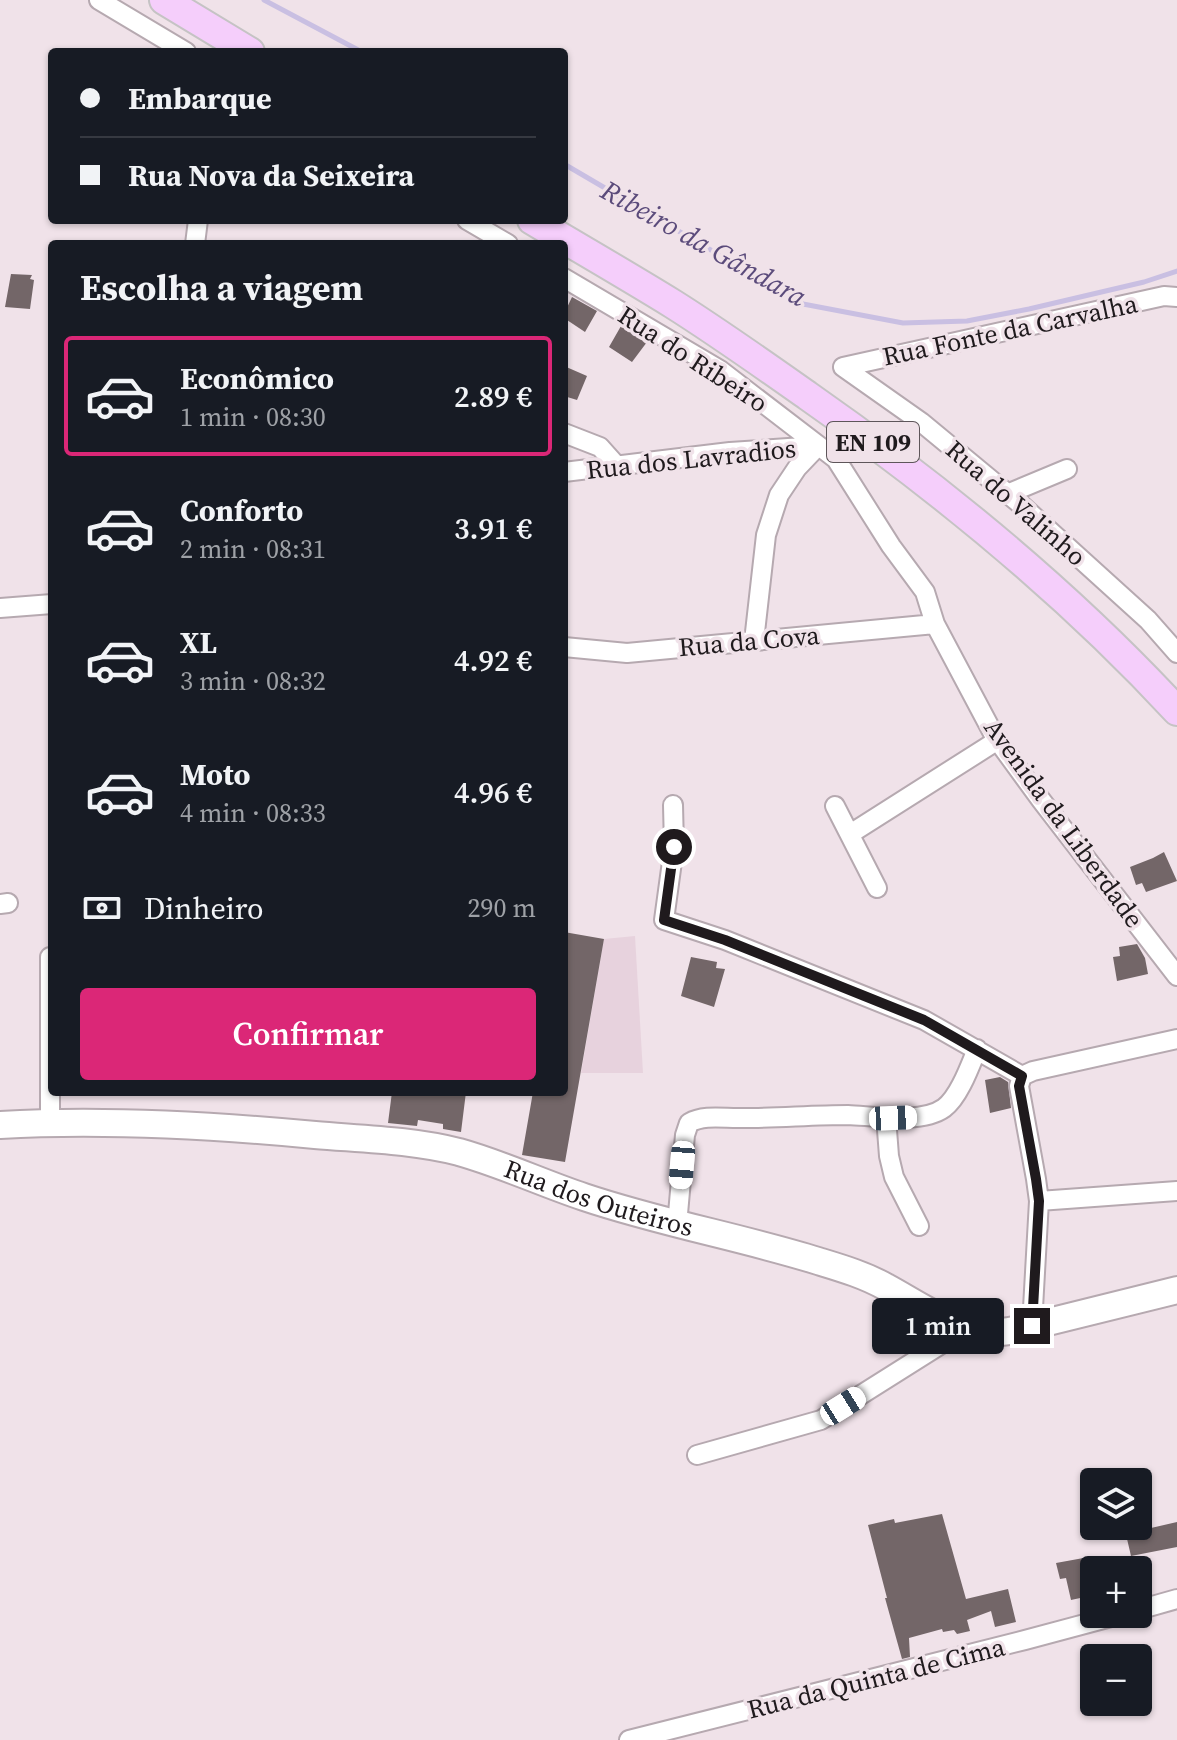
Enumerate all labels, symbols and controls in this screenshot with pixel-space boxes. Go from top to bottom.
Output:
text: Embarque [128,78,272,119]
text: Rua Nova da Seixeira [128,155,415,196]
water label: Ribeiro da Gândara [594,170,814,315]
text: Escolha a viagem [80,263,363,312]
street label: Rua Fonte da Carvalha [879,285,1142,375]
street label: Rua do Ribeiro [611,297,775,421]
text: Econômico [180,358,334,399]
icon: car [84,360,156,432]
text: 2.89 € [454,376,532,417]
text: 1 min · 08:30 [180,399,326,435]
road number: EN 109 [827,422,919,462]
street label: Rua dos Lavradios [584,430,798,488]
street label: Rua do Valinho [938,432,1094,574]
text: Conforto [180,490,303,531]
icon: car [84,492,156,564]
text: 3.91 € [454,508,532,549]
text: 2 min · 08:31 [180,531,326,567]
street label: Rua da Cova [677,617,822,665]
text: XL [180,622,217,663]
icon: car [84,624,156,696]
text: 4.92 € [454,640,532,681]
text: 3 min · 08:32 [180,663,326,699]
street label: Avenida da Liberdade [976,711,1152,935]
text: Moto [180,754,251,795]
icon: car [84,756,156,828]
text: 4.96 € [454,772,532,813]
text: 4 min · 08:33 [180,795,326,831]
route start [656,829,692,865]
icon: cash [80,886,124,930]
text: Dinheiro [144,888,264,929]
text: 290 m [468,890,536,926]
button: Confirmar [80,988,536,1080]
car [869,1105,917,1131]
car [668,1140,696,1190]
street label: Rua dos Outeiros [499,1151,697,1245]
callout: 1 min [872,1298,1004,1354]
text: 1 min [905,1308,971,1344]
route end [1014,1308,1050,1344]
car [816,1383,870,1429]
map controls [1080,1468,1152,1716]
button: layers [1080,1468,1152,1540]
button: + [1080,1556,1152,1628]
street label: Rua da Quinta de Cima [743,1628,1009,1727]
button: − [1080,1644,1152,1716]

